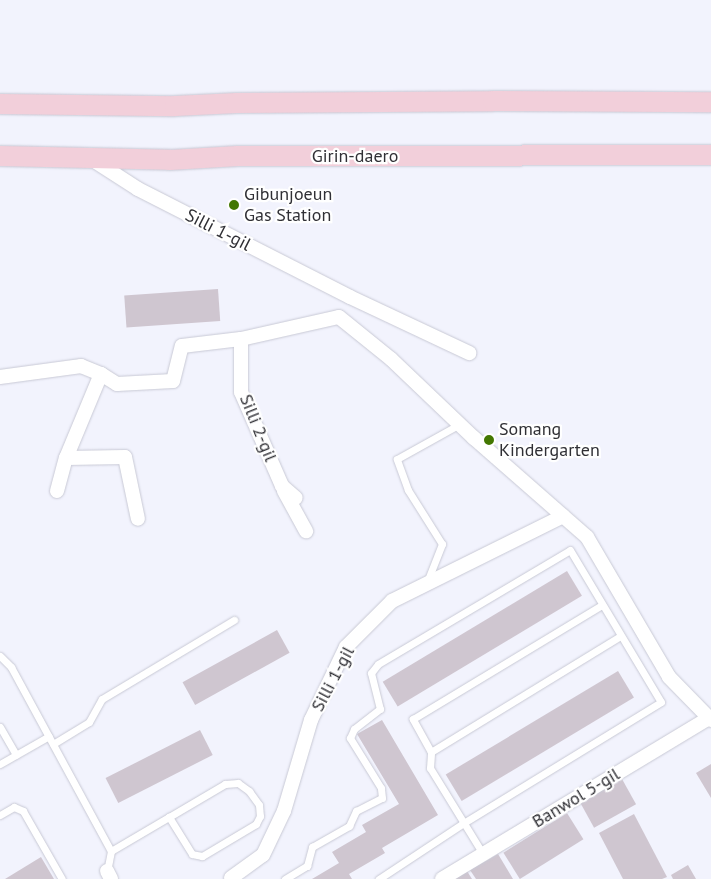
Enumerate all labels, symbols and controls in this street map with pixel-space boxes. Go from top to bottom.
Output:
street label: Girin-daero [312,145,398,167]
place label: Gibunjoeun Gas Station [244,184,332,226]
marker: Gibunjoeun Gas Station [228,199,240,211]
street label: Silli 1-gil [182,204,254,256]
street label: Silli 2-gil [235,391,281,465]
place label: Somang Kindergarten [499,419,600,462]
marker: Somang Kindergarten [483,434,495,446]
street label: Silli 1-gil [307,643,359,715]
street label: Banwol 5-gil [528,763,624,833]

